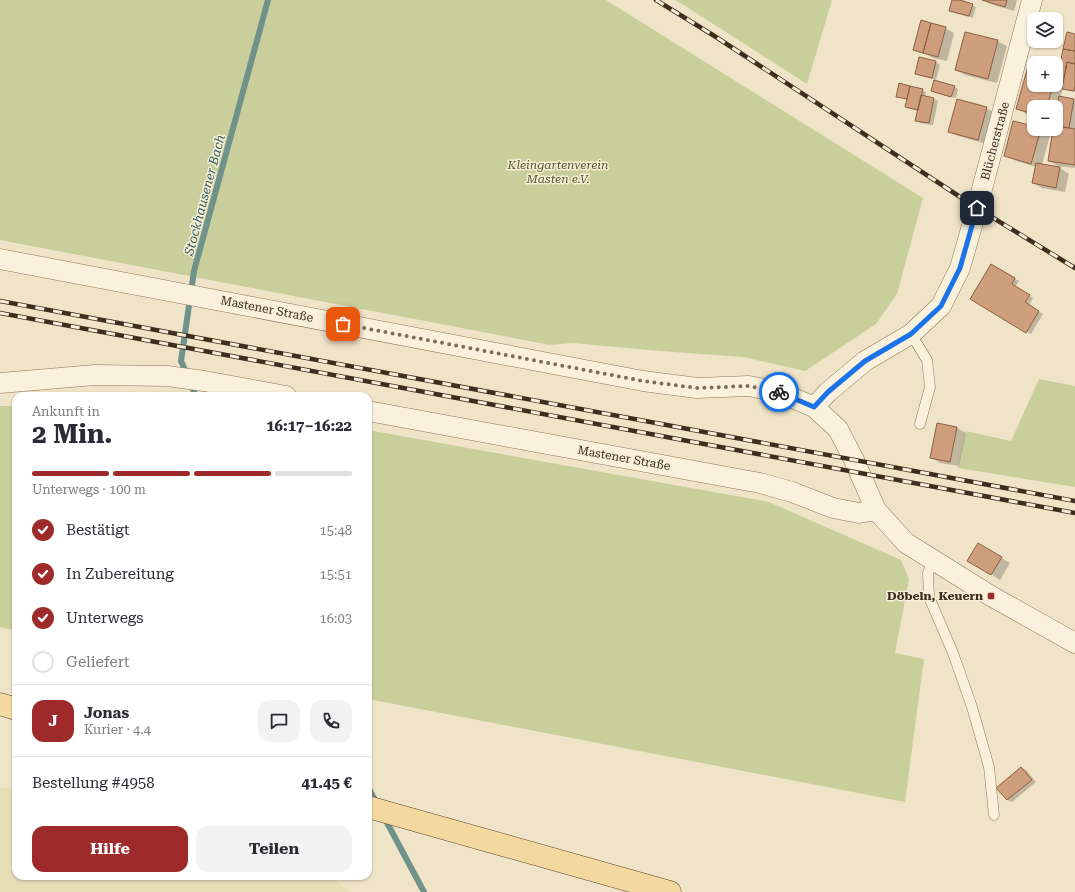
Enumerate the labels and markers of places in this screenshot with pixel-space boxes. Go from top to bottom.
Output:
pin [960,191,994,225]
pin [326,307,360,341]
place label: Döbeln, Keuern [887,589,983,603]
marker: Döbeln, Keuern [986,591,996,601]

